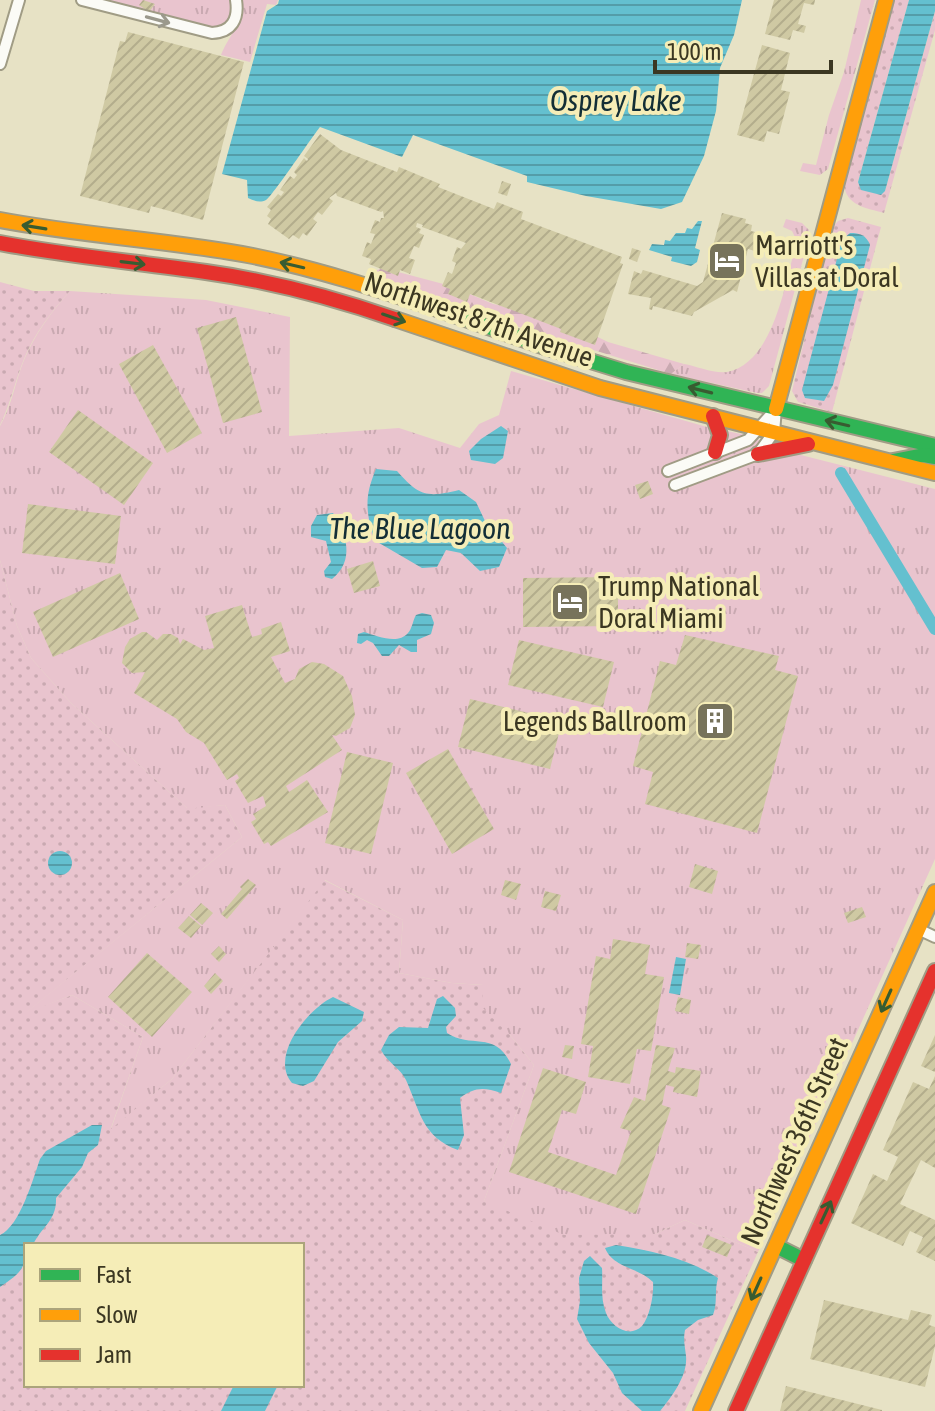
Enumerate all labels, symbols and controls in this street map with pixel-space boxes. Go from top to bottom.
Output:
one-way arrow [144,13,170,28]
scale bar [655,24,831,74]
text: 100 m [667,38,721,65]
water label: Osprey Lake [550,83,682,117]
one-way arrow [22,219,48,234]
place label: Marriott's Villas at Doral [755,229,899,293]
hotel icon: Marriott's Villas at Doral [706,240,748,282]
one-way arrow [119,255,145,270]
one-way arrow [279,256,305,271]
street label: Northwest 87th Avenue [361,265,597,373]
one-way arrow [381,311,406,326]
one-way arrow [688,382,714,397]
one-way arrow [824,415,850,430]
water label: The Blue Lagoon [329,511,511,545]
place label: Trump National Doral Miami [598,570,759,634]
hotel icon: Trump National Doral Miami [549,581,591,623]
building icon: Legends Ballroom [694,700,736,742]
place label: Legends Ballroom [503,705,687,737]
one-way arrow [878,988,893,1012]
street label: Northwest 36th Street [734,1032,854,1250]
one-way arrow [819,1201,834,1225]
legend [24,1243,304,1387]
text: Fast [96,1261,132,1288]
one-way arrow [748,1276,763,1300]
text: Slow [96,1301,138,1328]
text: Jam [96,1341,132,1368]

